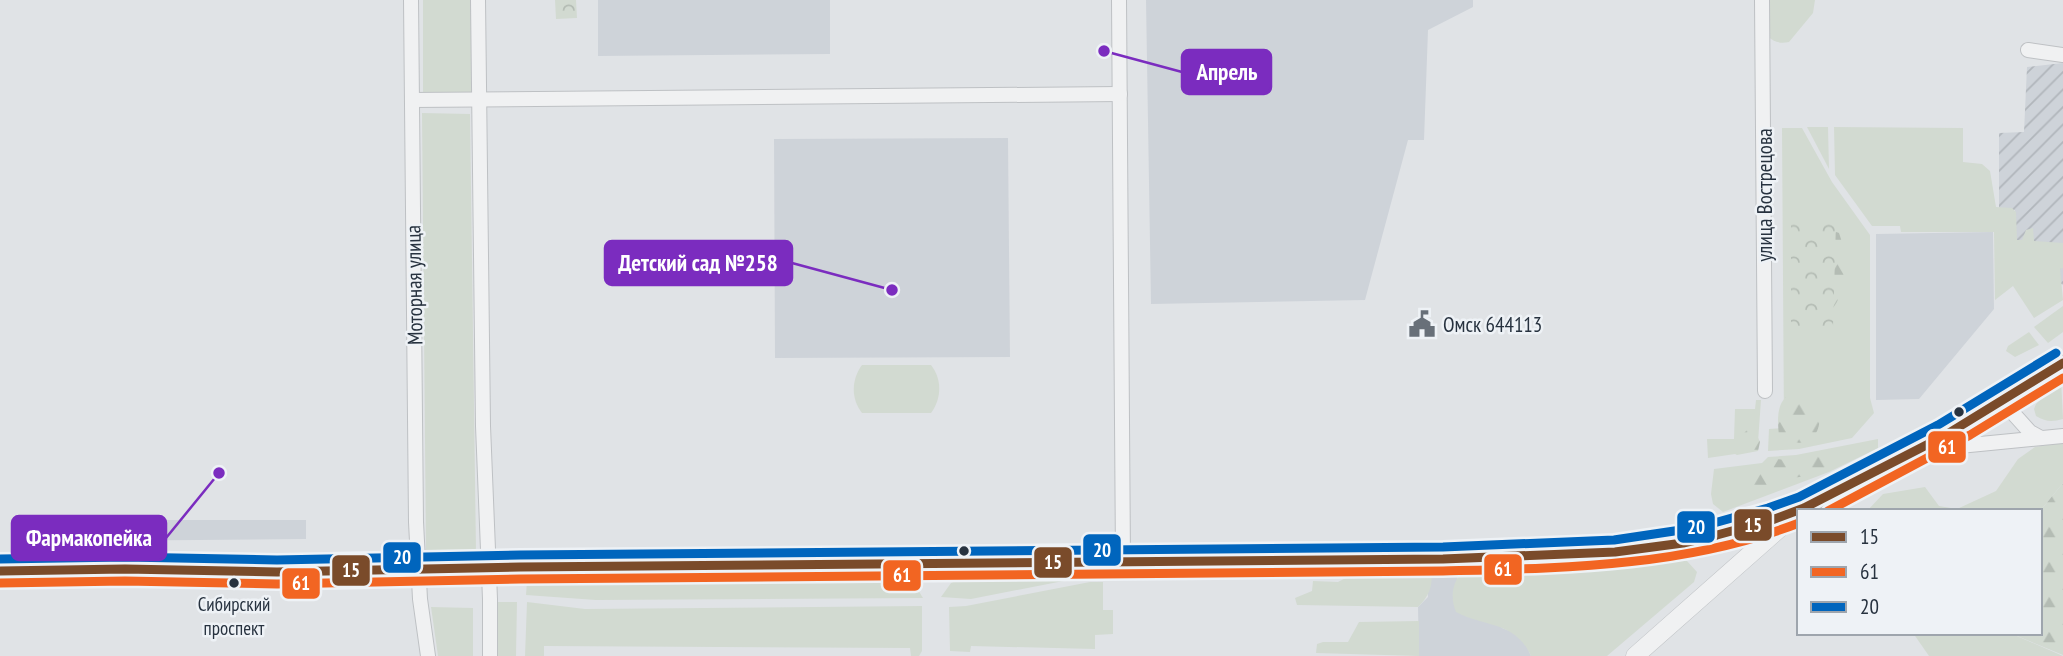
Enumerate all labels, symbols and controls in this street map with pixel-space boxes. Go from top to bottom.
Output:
callout: Апрель [1182,50,1271,94]
text: Апрель [1195,57,1258,86]
street label: улица Вострецова [1751,128,1778,262]
street label: Моторная улица [399,225,429,345]
callout: Детский сад №258 [605,241,792,285]
text: Детский сад №258 [618,248,778,277]
public building icon: Омск 644113 [1407,309,1437,339]
place label: Омск 644113 [1443,311,1542,338]
unlabelled marker [1952,405,1966,419]
line badge: 61 [1927,430,1967,464]
text: 61 [1938,435,1956,459]
line badge: 15 [1733,508,1773,542]
legend [1797,509,2042,635]
line badge: 20 [1676,510,1716,544]
text: 15 [1744,513,1762,537]
text: 20 [1687,515,1705,539]
callout: Фармакопейка [12,516,166,560]
text: Фармакопейка [26,523,152,552]
text: 15 [1860,523,1879,550]
line badge: 20 [1082,533,1122,567]
text: 20 [1093,538,1111,562]
line badge: 20 [382,541,422,574]
unlabelled marker [957,544,971,558]
text: 20 [393,545,411,569]
line badge: 15 [1033,546,1073,579]
text: 15 [1044,550,1062,574]
line badge: 61 [1483,553,1523,586]
line badge: 15 [331,554,371,587]
text: 61 [1494,557,1512,581]
text: 15 [342,558,360,582]
text: 61 [1860,558,1879,585]
line badge: 61 [882,559,922,592]
text: 61 [893,563,911,587]
line badge: 61 [281,567,321,600]
text: 61 [292,571,310,595]
marker: Сибирский проспект [227,576,241,590]
place label: Сибирский проспект [198,592,270,640]
text: 20 [1860,593,1879,620]

